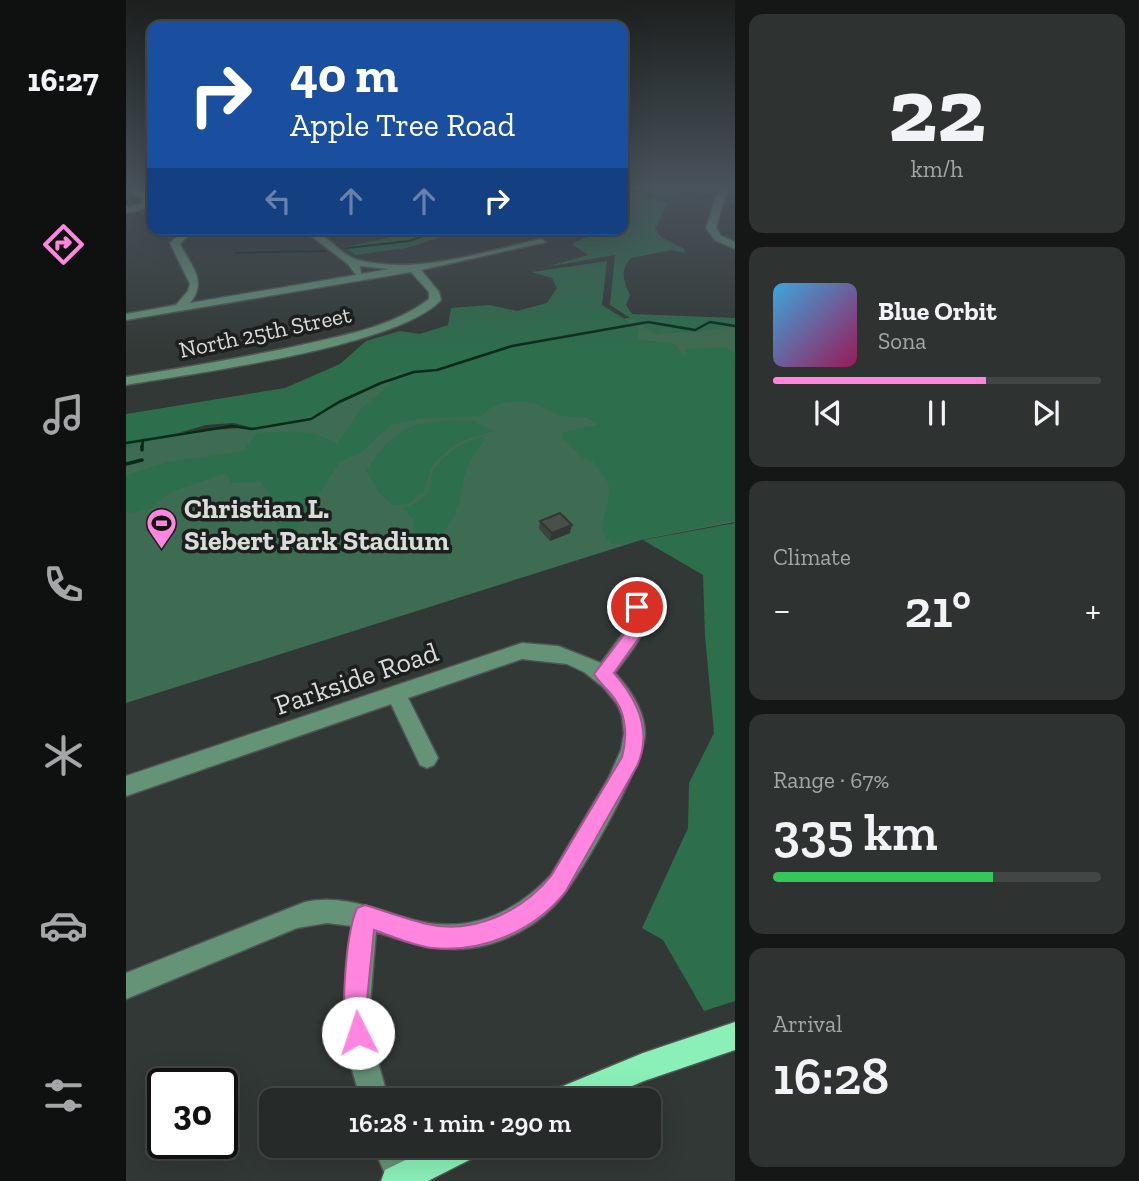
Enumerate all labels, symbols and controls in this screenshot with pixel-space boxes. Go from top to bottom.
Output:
text: 40 m [290,46,398,105]
icon: right [175,49,266,140]
text: 22 [888,55,986,164]
text: 16:27 [27,61,99,99]
text: Apple Tree Road [290,106,515,144]
text: km/h [911,155,963,183]
icon: left [259,182,297,220]
icon: ahead [332,182,370,220]
icon: ahead [405,182,443,220]
icon: right [478,182,516,220]
icon: directions [39,220,88,269]
text: Blue Orbit [878,295,997,327]
street label: North 25th Street [177,300,354,364]
text: Sona [878,327,926,355]
icon: music [39,390,88,439]
icon: previous [809,394,847,432]
icon: pause [918,394,956,432]
icon: next [1027,394,1065,432]
place label: Christian L. Siebert Park Stadium [184,492,449,557]
sports icon: Christian L. Siebert Park Stadium [144,507,178,551]
text: Climate [773,543,851,571]
icon: phone [39,560,88,609]
pin [607,577,667,637]
text: 21° [905,578,971,640]
text: − [773,587,791,633]
text: + [1085,587,1101,633]
icon: arrive [618,588,656,626]
street label: Parkside Road [270,635,442,722]
icon: climate [39,731,88,780]
text: Range · 67% [773,766,889,794]
text: 335 km [773,801,937,863]
icon: car [39,901,88,950]
position arrow [321,996,395,1070]
text: Arrival [773,1010,842,1038]
text: 16:28 [773,1045,889,1107]
speed limit sign: 30 [147,1068,238,1159]
icon: filters [39,1071,88,1120]
text: 16:28 · 1 min · 290 m [349,1107,571,1139]

